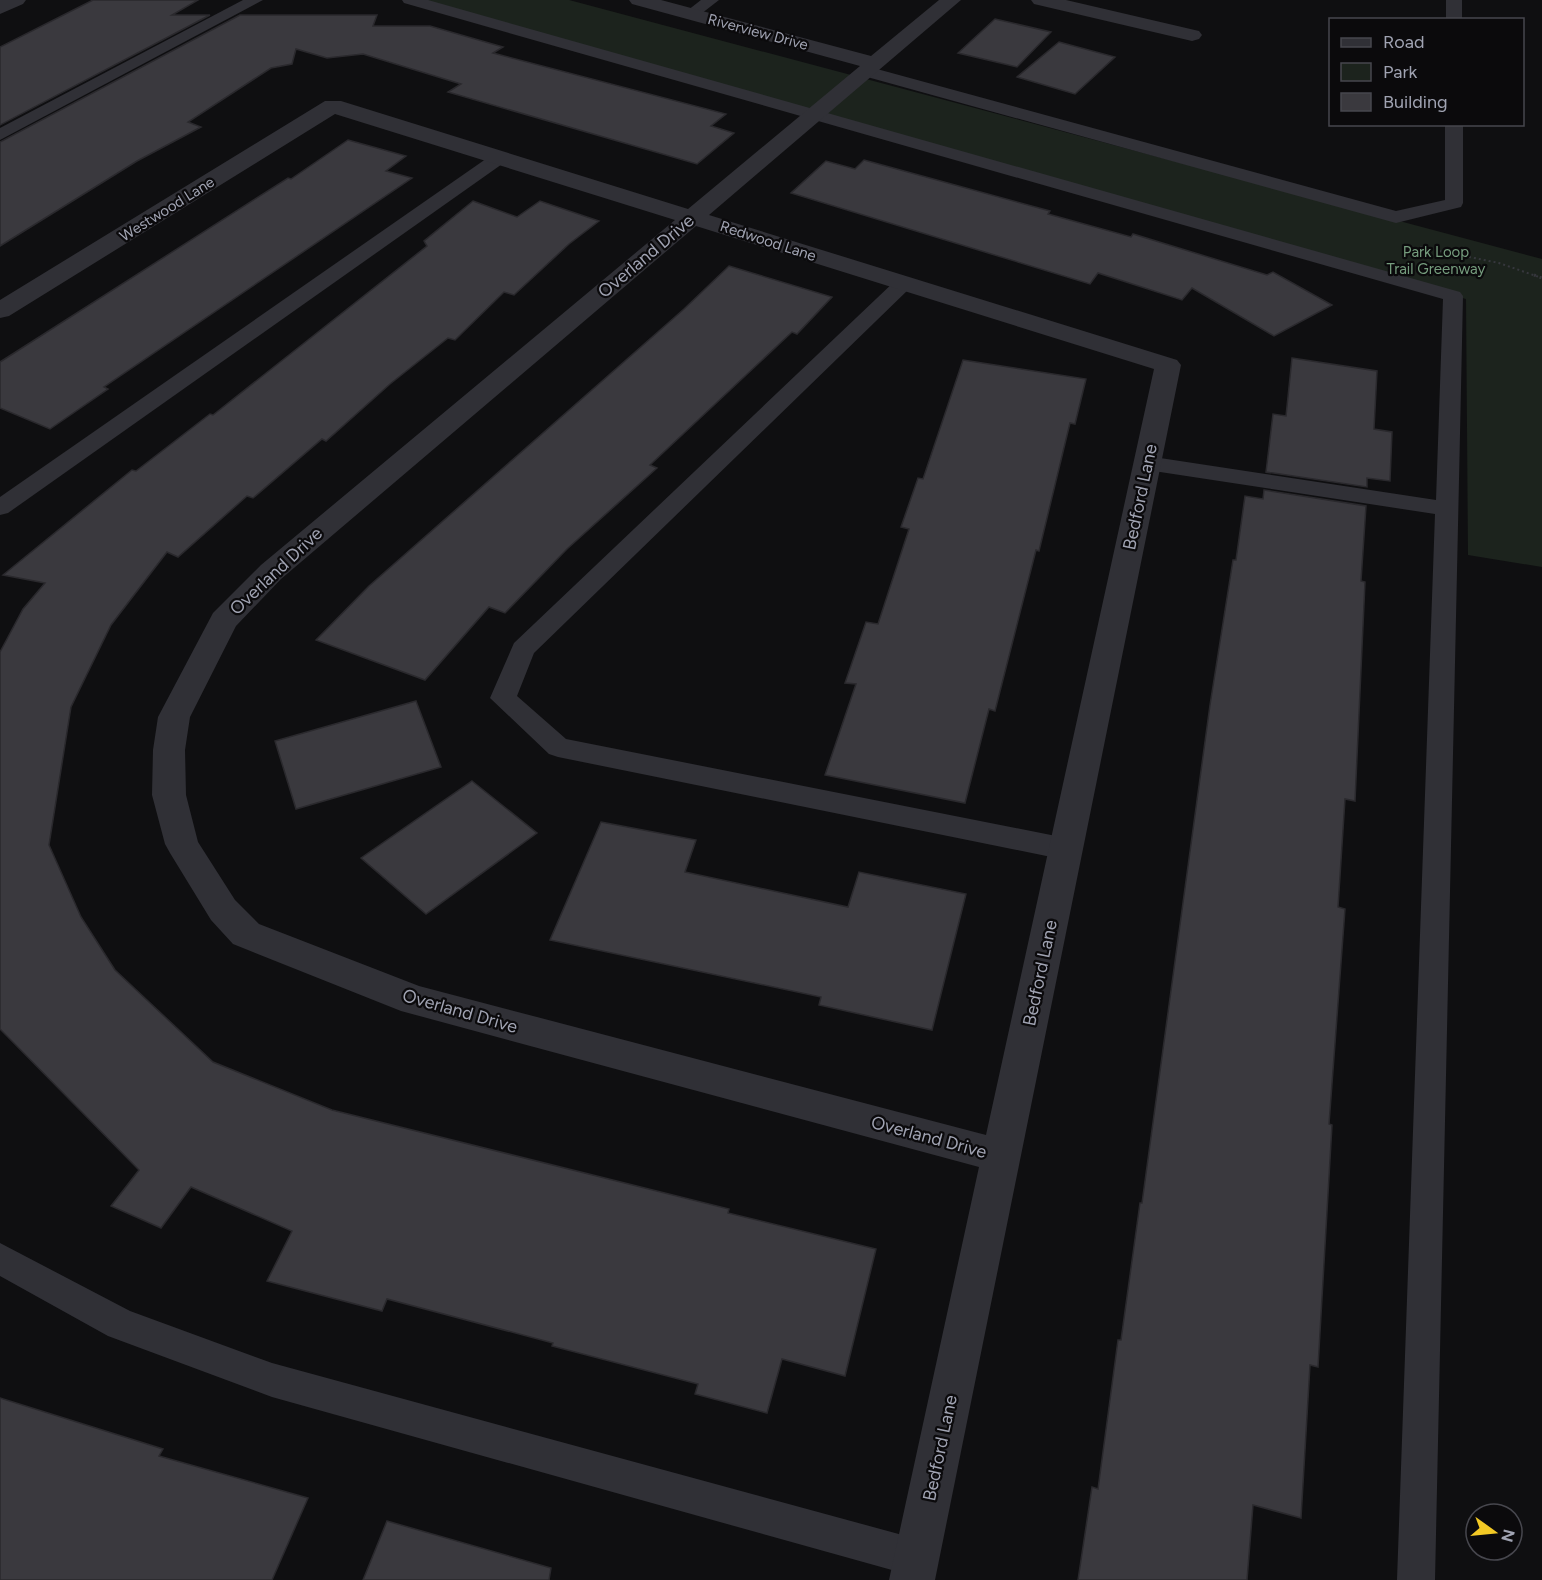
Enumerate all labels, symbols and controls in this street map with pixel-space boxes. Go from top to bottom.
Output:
street label: Riverview Drive [706,10,810,54]
legend [1329,18,1524,126]
text: Road [1383,31,1424,53]
text: Park [1383,61,1418,83]
text: Building [1383,91,1448,113]
street label: Westwood Lane [116,173,218,245]
street label: Overland Drive [593,209,699,303]
street label: Redwood Lane [718,217,818,265]
park label: Park Loop Trail Greenway [1387,243,1486,278]
street label: Bedford Lane [1118,442,1162,552]
street label: Overland Drive [225,522,327,620]
street label: Bedford Lane [1018,918,1062,1028]
street label: Overland Drive [400,984,520,1038]
street label: Overland Drive [869,1111,989,1163]
street label: Bedford Lane [918,1393,962,1503]
north arrow [1464,1502,1524,1562]
text: N [1497,1527,1519,1544]

